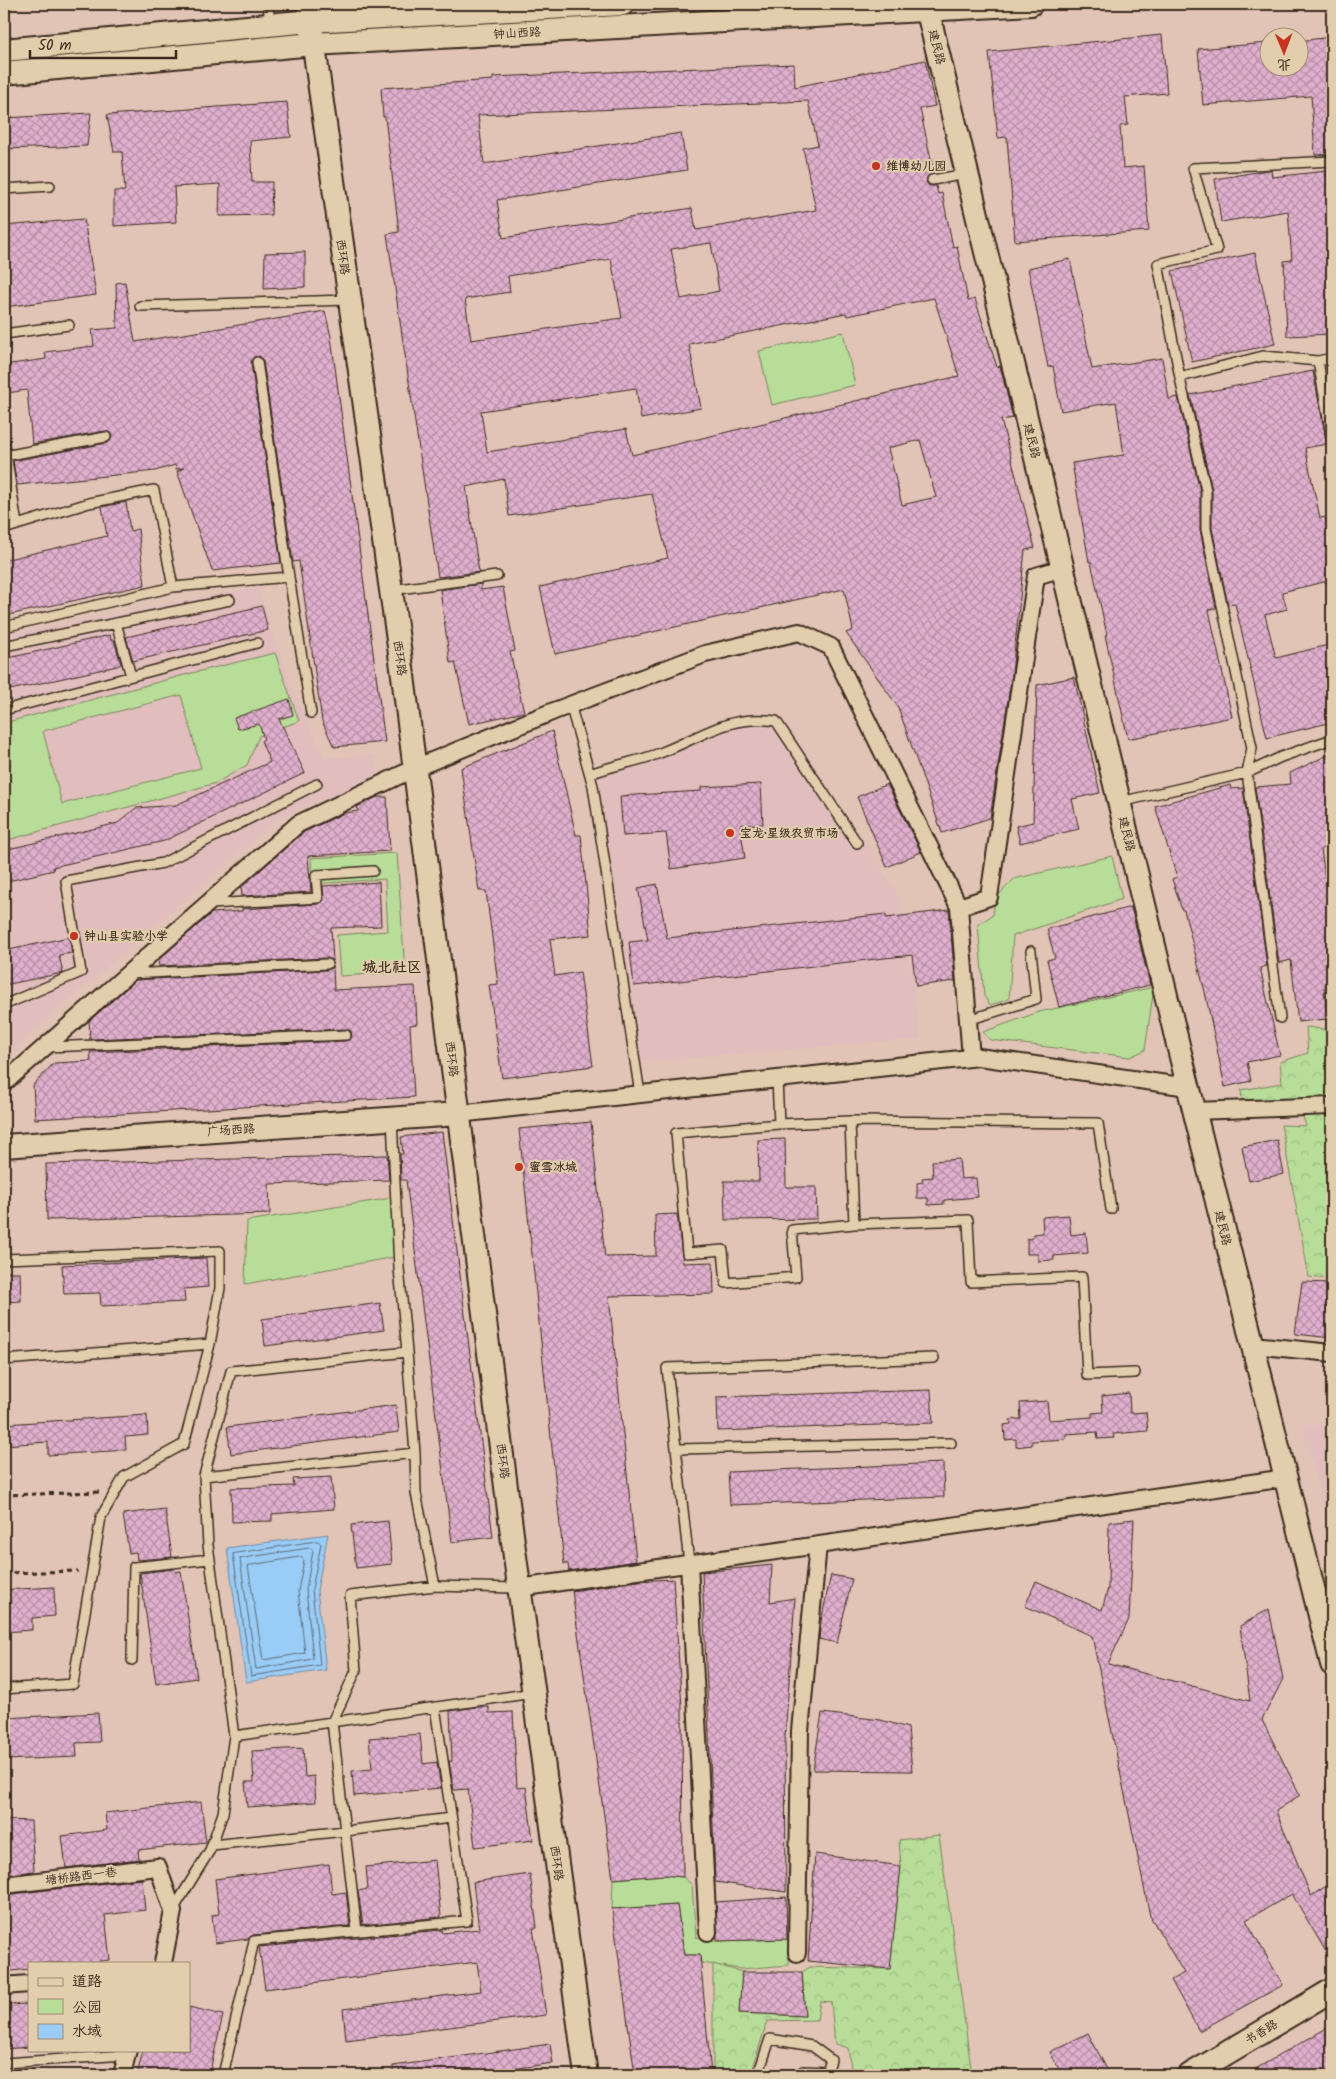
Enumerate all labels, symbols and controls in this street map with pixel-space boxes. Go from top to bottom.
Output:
street label: 钟山西路 [493,23,541,44]
street label: 建民路 [923,27,950,67]
scale bar [30,28,176,60]
north arrow [1258,28,1308,78]
text: 50 m [38,34,72,58]
text: 北 [1277,53,1291,75]
place label: 维博幼儿园 [886,157,946,176]
marker: 维博幼儿园 [870,160,882,172]
street label: 西环路 [331,238,354,276]
street label: 建民路 [1018,421,1045,461]
street label: 西环路 [388,639,411,677]
street label: 建民路 [1113,814,1140,854]
place label: 宝龙·星级农贸市场 [740,824,839,843]
marker: 宝龙·星级农贸市场 [724,827,736,839]
place label: 钟山县实验小学 [84,927,168,946]
marker: 钟山县实验小学 [68,930,80,942]
district label: 城北社区 [362,956,422,980]
street label: 西环路 [440,1040,463,1078]
street label: 广场西路 [206,1119,256,1142]
place label: 蜜雪冰城 [529,1158,577,1177]
marker: 蜜雪冰城 [513,1161,525,1173]
street label: 建民路 [1209,1208,1236,1248]
street label: 西环路 [491,1442,514,1480]
street label: 西环路 [545,1844,568,1882]
street label: 塘桥路西一巷 [44,1863,118,1890]
legend [28,1962,190,2052]
text: 道路 [72,1970,102,1994]
text: 公园 [72,1996,102,2020]
street label: 书香路 [1241,2015,1282,2050]
text: 水域 [72,2020,102,2044]

